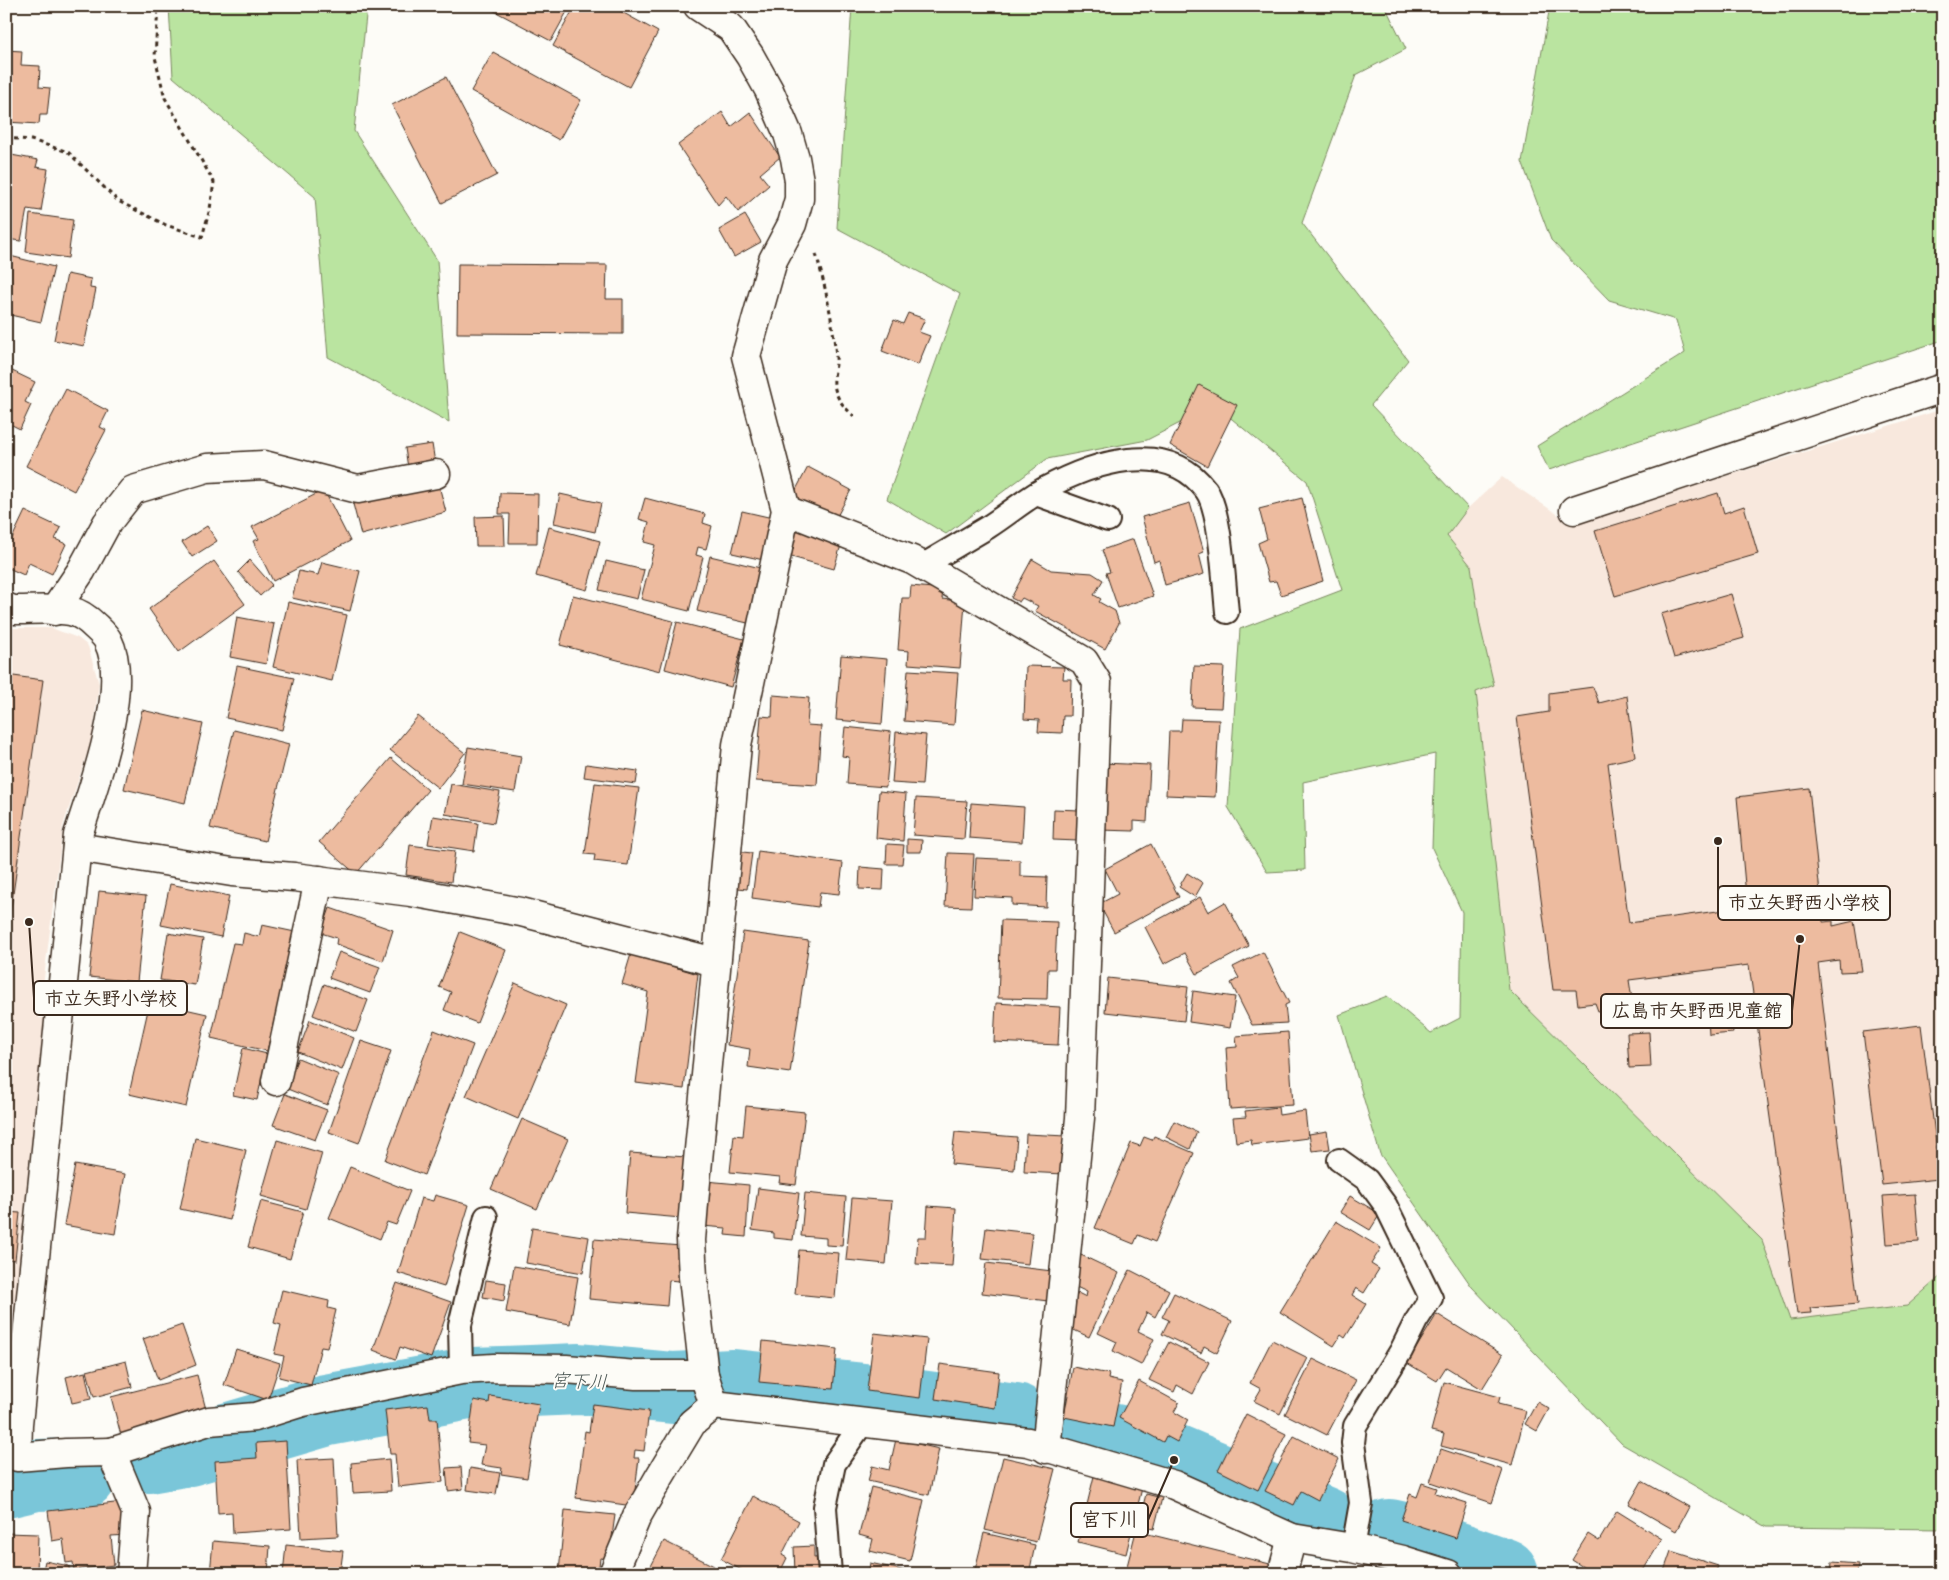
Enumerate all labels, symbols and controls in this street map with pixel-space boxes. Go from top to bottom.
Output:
callout: 市立矢野西小学校 [1718,886,1890,920]
text: 市立矢野西小学校 [1728,890,1880,917]
callout: 市立矢野小学校 [34,981,187,1015]
text: 市立矢野小学校 [44,986,178,1013]
callout: 広島市矢野西児童館 [1601,994,1792,1028]
text: 広島市矢野西児童館 [1611,998,1783,1025]
water label: 宮下川 [550,1368,608,1396]
callout: 宮下川 [1071,1503,1148,1537]
text: 宮下川 [1081,1507,1139,1534]

